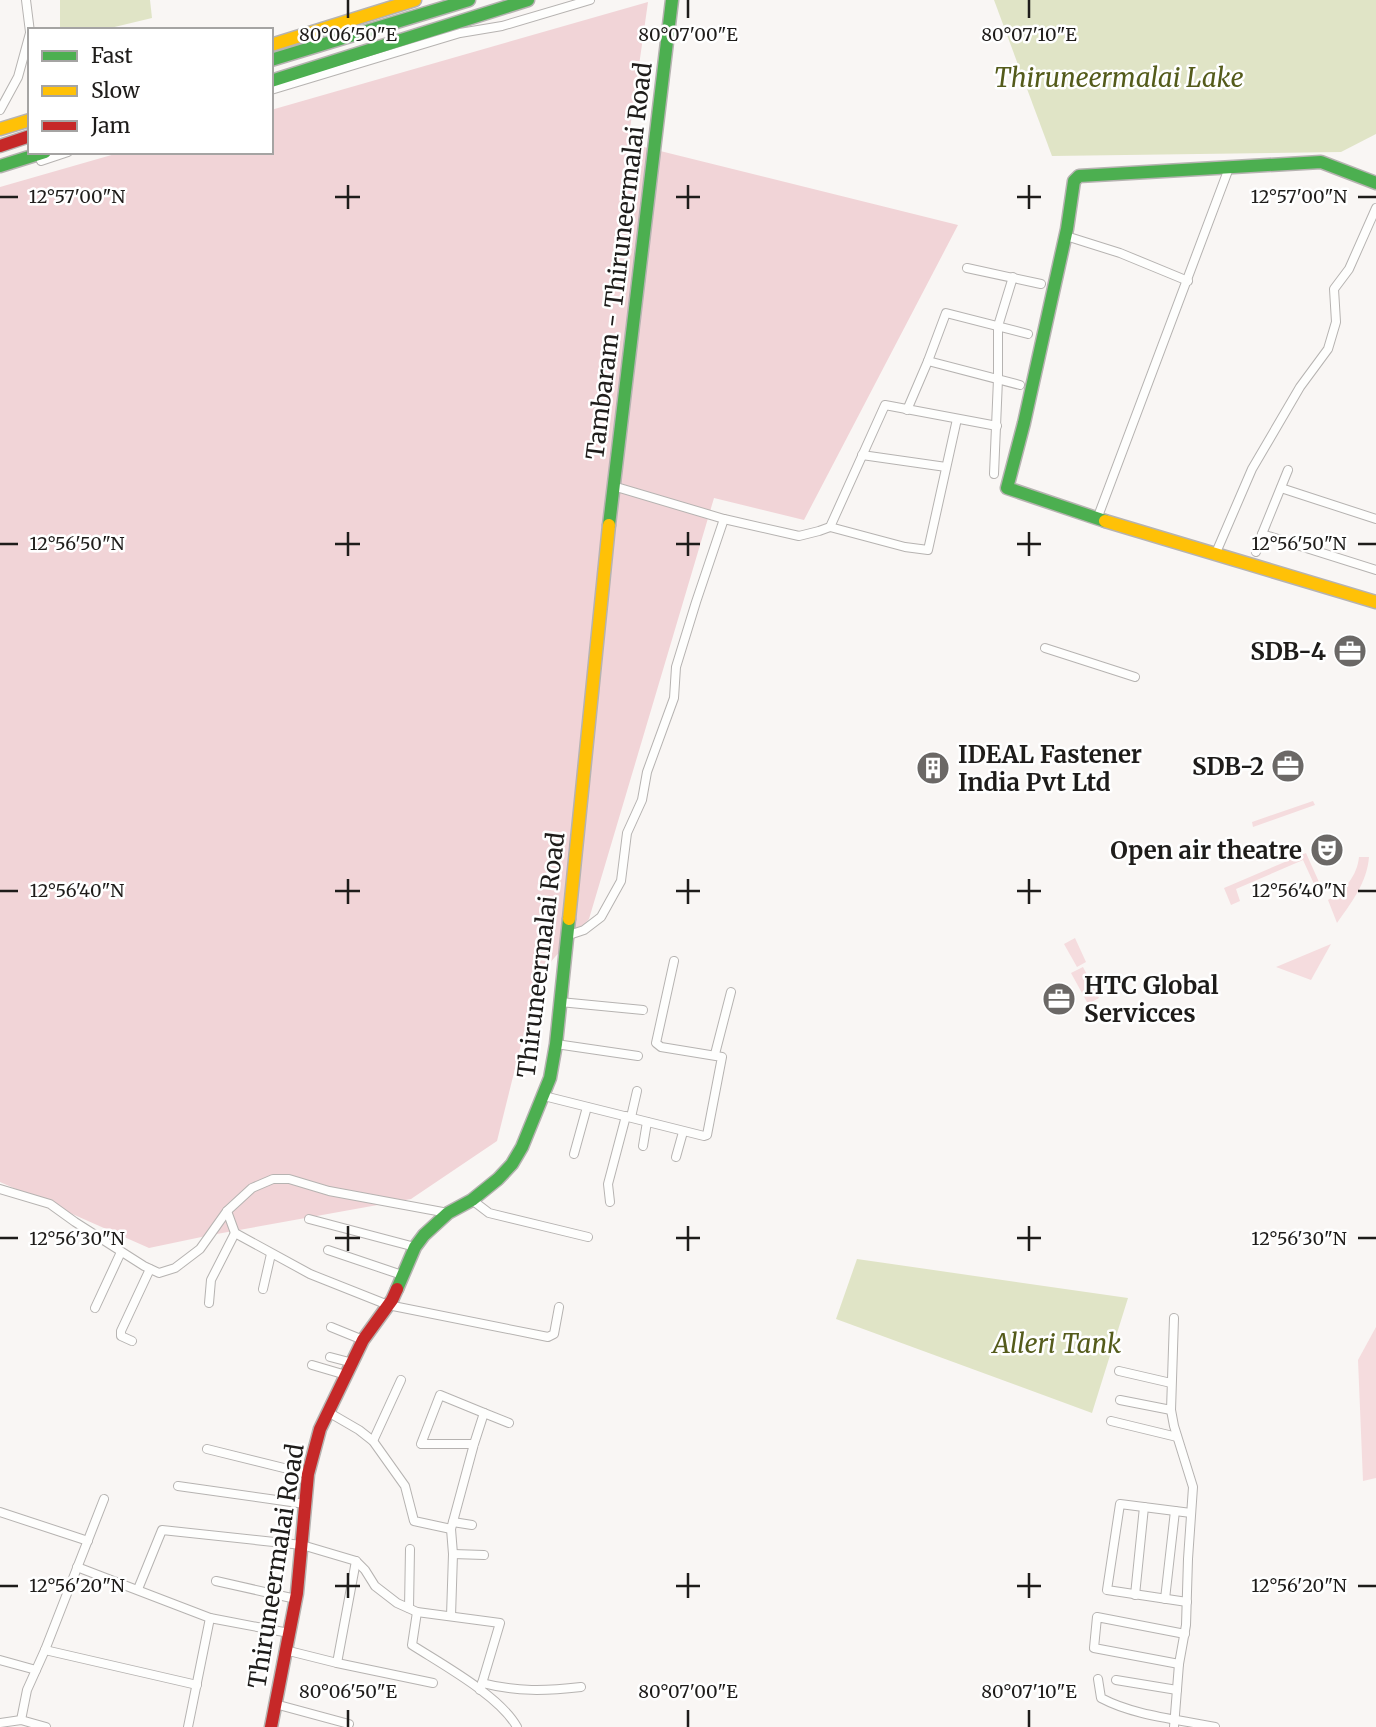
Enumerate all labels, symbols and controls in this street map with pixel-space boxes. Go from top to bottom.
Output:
text: 80°06'50"E [299,23,398,46]
text: 80°07'00"E [638,23,738,46]
text: 80°07'10"E [981,23,1077,46]
legend [28,28,273,154]
text: Fast [91,42,133,69]
street label: Tambaram - Thiruneermalai Road [579,61,659,461]
water label: Thiruneermalai Lake [994,61,1244,94]
text: Slow [91,77,140,104]
text: Jam [90,112,130,139]
text: 12°57'00"N [29,185,125,208]
text: 12°57'00"N [1251,185,1347,208]
text: 12°56'50"N [29,532,125,555]
text: 12°56'50"N [1251,532,1347,555]
office icon: SDB-4 [1331,632,1369,670]
place label: SDB-4 [1250,636,1326,667]
place label: IDEAL Fastener India Pvt Ltd [958,739,1142,798]
office icon: SDB-2 [1269,747,1307,785]
building icon: IDEAL Fastener India Pvt Ltd [914,749,952,787]
place label: SDB-2 [1192,751,1264,782]
street label: Thiruneermalai Road [511,830,571,1080]
theatre icon: Open air theatre [1308,831,1346,869]
place label: Open air theatre [1110,835,1302,866]
text: 12°56'40"N [30,879,124,902]
text: 12°56'40"N [1252,879,1346,902]
place label: HTC Global Servicces [1084,970,1219,1029]
office icon: HTC Global Servicces [1040,980,1078,1018]
text: 12°56'30"N [29,1227,125,1250]
text: 12°56'30"N [1251,1227,1347,1250]
water label: Alleri Tank [991,1327,1121,1360]
street label: Thiruneermalai Road [241,1441,311,1691]
text: 12°56'20"N [29,1574,125,1597]
text: 12°56'20"N [1251,1574,1347,1597]
text: 80°06'50"E [299,1680,398,1703]
text: 80°07'00"E [638,1680,738,1703]
text: 80°07'10"E [981,1680,1077,1703]

